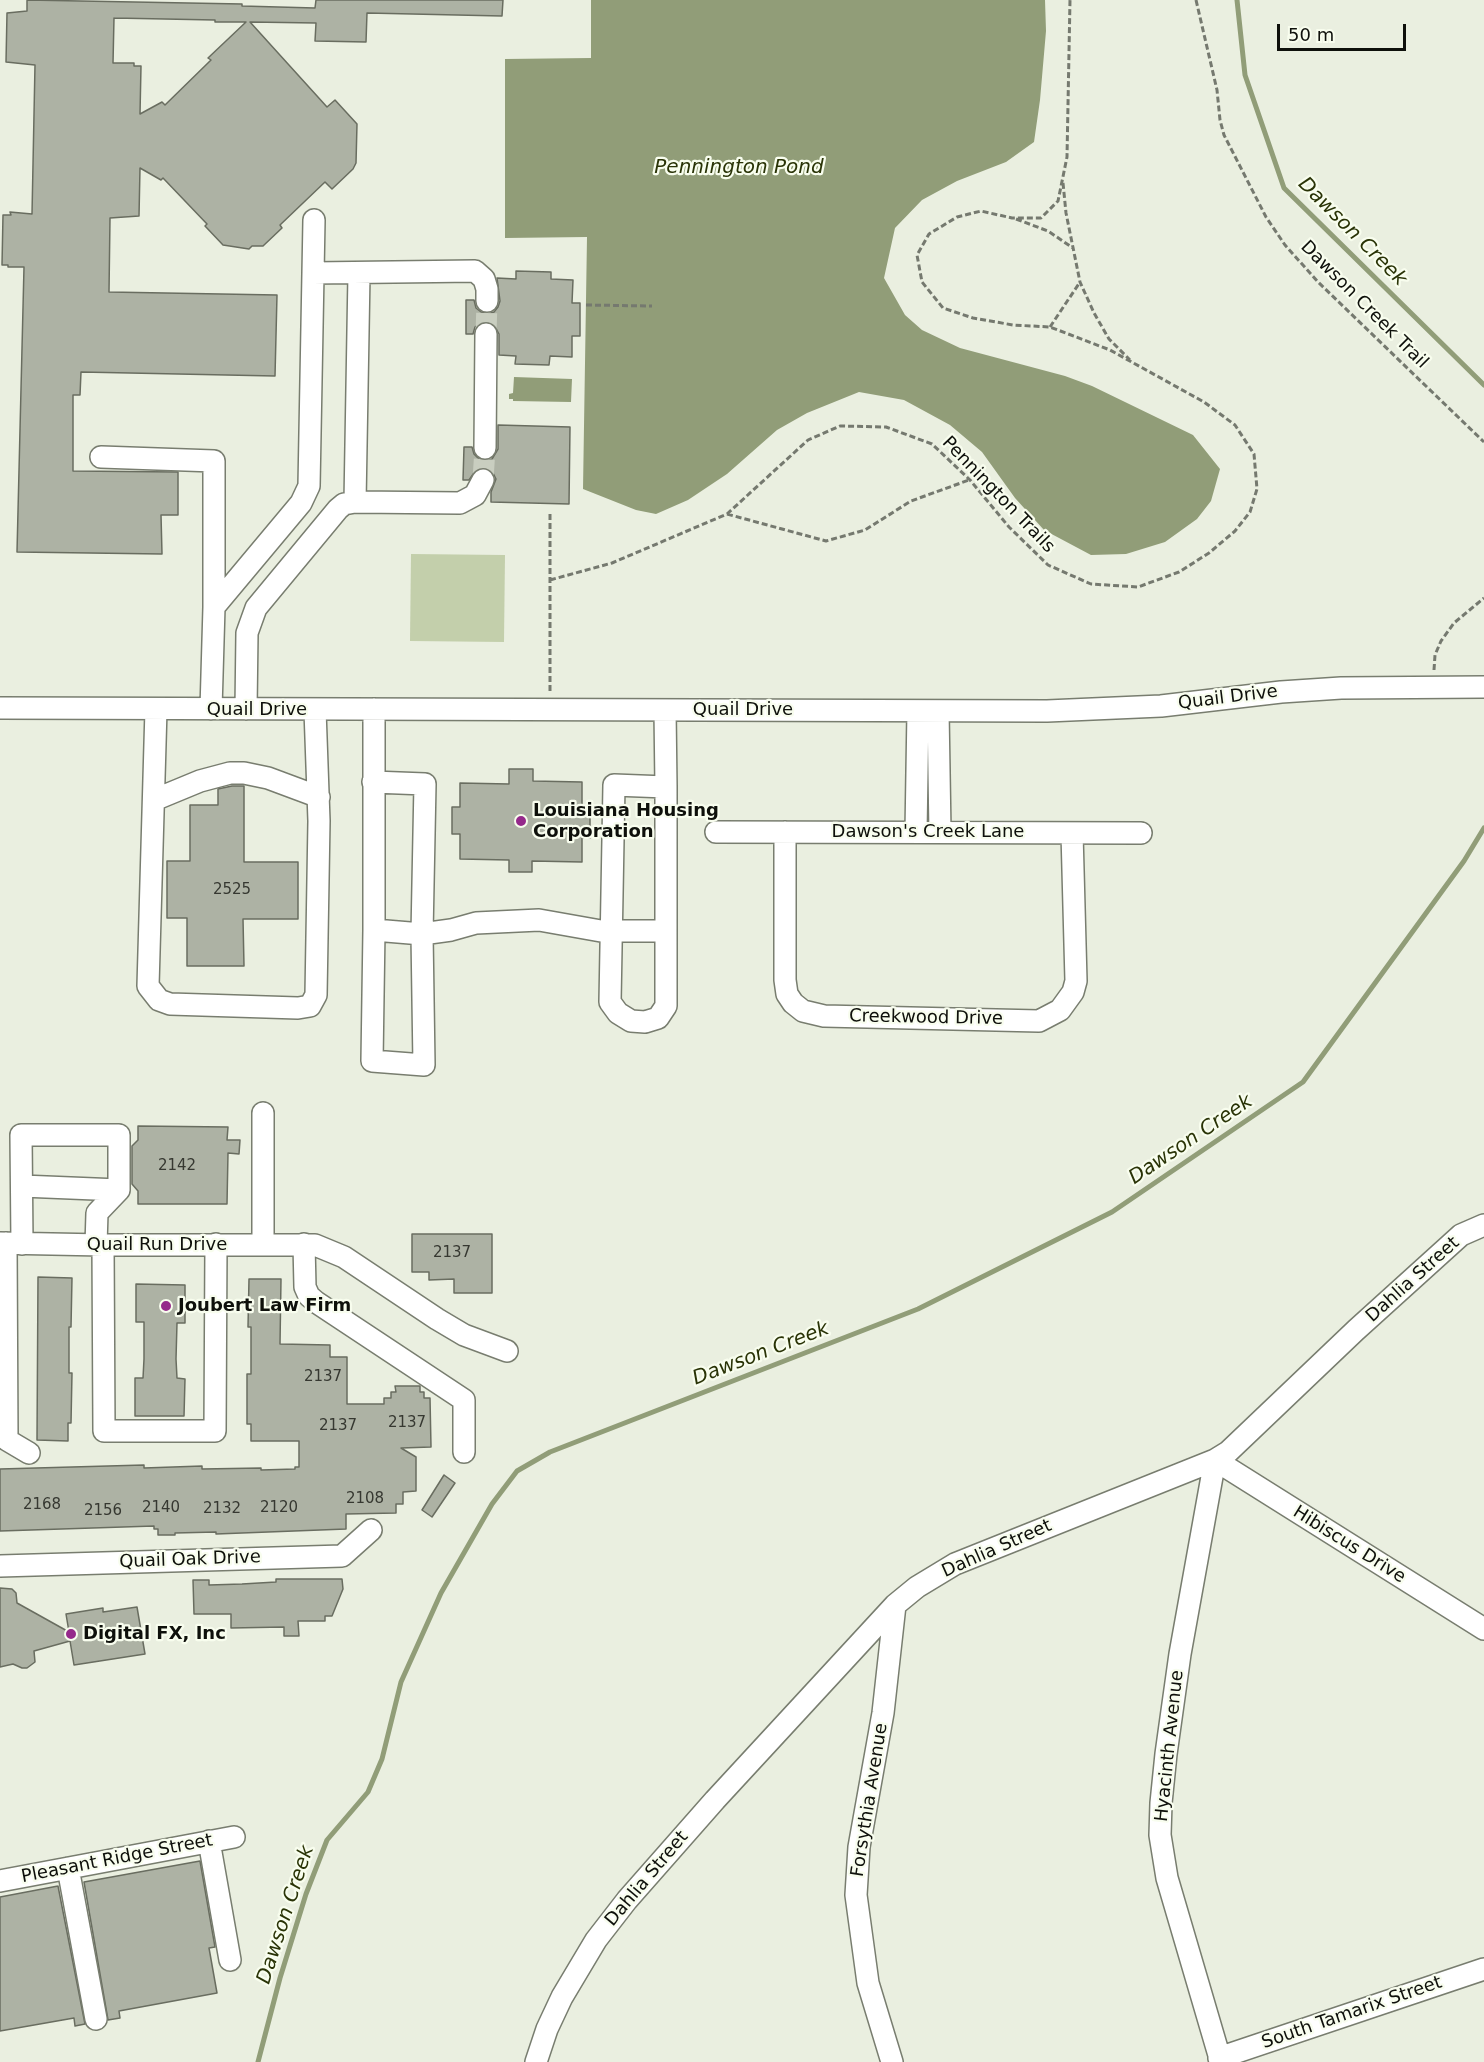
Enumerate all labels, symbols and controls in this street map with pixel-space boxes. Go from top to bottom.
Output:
scale bar [1280,12,1409,50]
text: 50 m [1288,24,1334,45]
water label: Pennington Pond [654,156,824,180]
water label: Dawson Creek [1293,173,1411,291]
street label: Dawson Creek Trail [1296,237,1432,373]
street label: Pennington Trails [937,432,1059,558]
street label: Quail Drive [1177,681,1279,715]
street label: Quail Drive [207,699,307,721]
street label: Quail Drive [693,699,793,721]
place label: Louisiana Housing Corporation [533,800,719,842]
marker: Louisiana Housing Corporation [514,814,528,828]
street label: Dawson's Creek Lane [832,821,1024,843]
house number: 2525 [213,881,251,899]
street label: Creekwood Drive [849,1006,1003,1030]
water label: Dawson Creek [1125,1090,1257,1190]
house number: 2142 [158,1157,196,1175]
street label: Dahlia Street [1362,1233,1464,1327]
street label: Quail Run Drive [87,1234,227,1256]
house number: 2137 [433,1244,471,1262]
place label: Joubert Law Firm [178,1295,351,1317]
marker: Joubert Law Firm [159,1299,173,1313]
water label: Dawson Creek [689,1317,833,1391]
house number: 2137 [304,1368,342,1386]
house number: 2137 [388,1414,426,1432]
house number: 2137 [319,1417,357,1435]
house number: 2108 [346,1490,384,1508]
house number: 2168 [23,1496,61,1514]
house number: 2140 [142,1499,180,1517]
house number: 2120 [260,1499,298,1517]
house number: 2132 [203,1500,241,1518]
house number: 2156 [84,1502,122,1520]
street label: Hibiscus Drive [1289,1502,1409,1588]
street label: Dahlia Street [939,1515,1055,1583]
street label: Quail Oak Drive [119,1547,261,1573]
place label: Digital FX, Inc [83,1623,226,1645]
marker: Digital FX, Inc [64,1627,78,1641]
street label: Hyacinth Avenue [1151,1669,1189,1823]
street label: Forsythia Avenue [847,1722,893,1878]
street label: Dahlia Street [601,1827,693,1931]
street label: Pleasant Ridge Street [20,1830,214,1888]
water label: Dawson Creek [252,1843,320,1987]
street label: South Tamarix Street [1259,1972,1445,2054]

